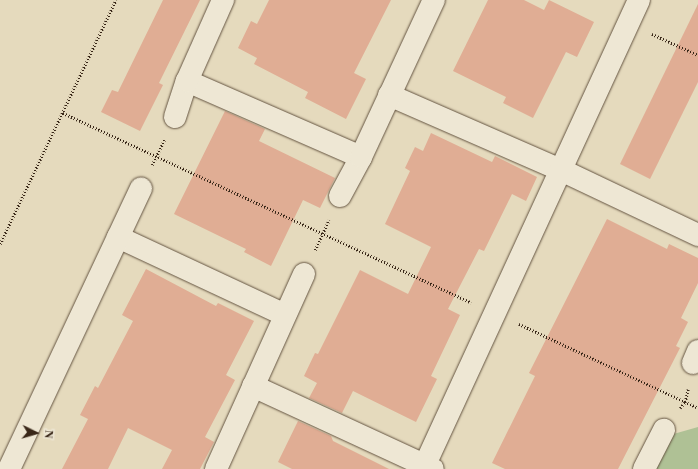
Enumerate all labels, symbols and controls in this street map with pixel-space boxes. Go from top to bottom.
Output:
north arrow [16,413,56,453]
text: N [41,429,55,439]

